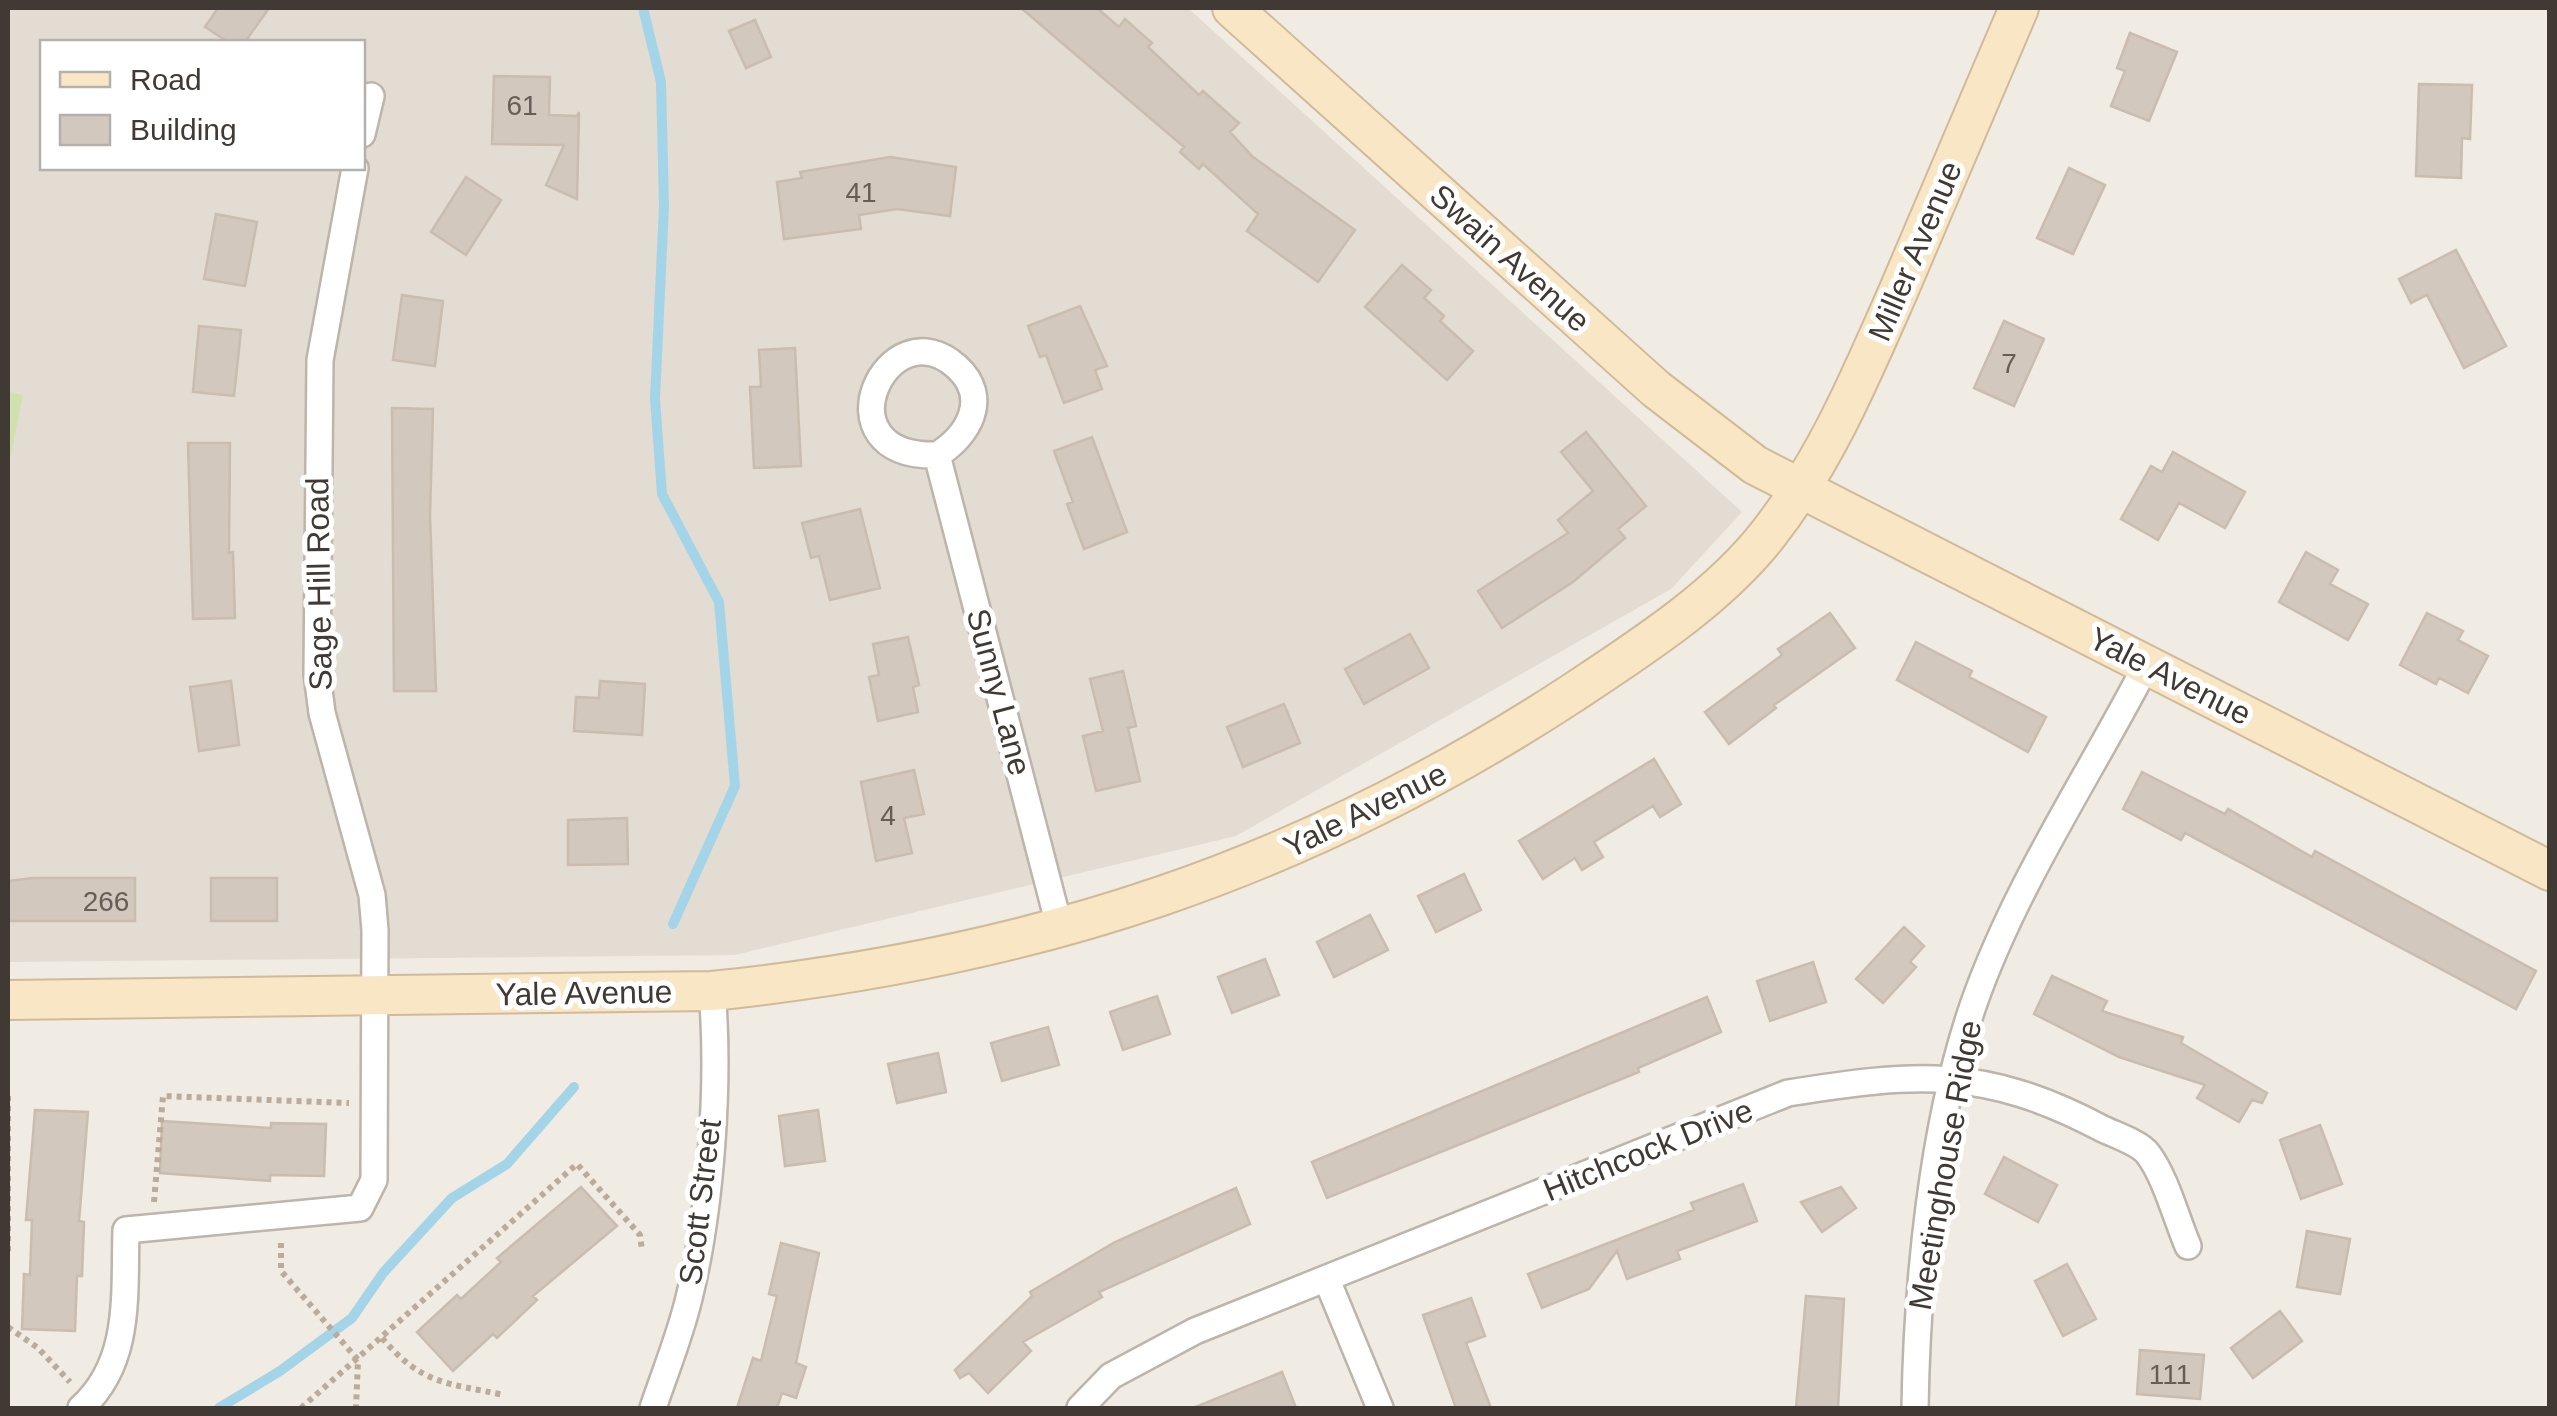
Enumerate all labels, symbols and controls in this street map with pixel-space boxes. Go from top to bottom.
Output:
legend [40,40,365,170]
text: Road [130,63,202,96]
house number: 61 [506,90,538,121]
text: Building [130,113,237,146]
street label: Miller Avenue [1861,156,1969,346]
house number: 41 [845,177,877,208]
street label: Swain Avenue [1423,177,1597,339]
house number: 7 [2001,348,2017,379]
street label: Sage Hill Road [299,477,339,691]
street label: Sunny Lane [960,605,1038,779]
street label: Yale Avenue [2083,620,2257,732]
street label: Yale Avenue [1278,755,1452,865]
house number: 4 [880,800,896,831]
house number: 266 [83,886,129,917]
street label: Yale Avenue [495,973,673,1013]
street label: Meetinghouse Ridge [1902,1017,1988,1313]
street label: Hitchcock Drive [1538,1092,1758,1208]
street label: Scott Street [672,1117,728,1287]
house number: 111 [2149,1359,2191,1390]

